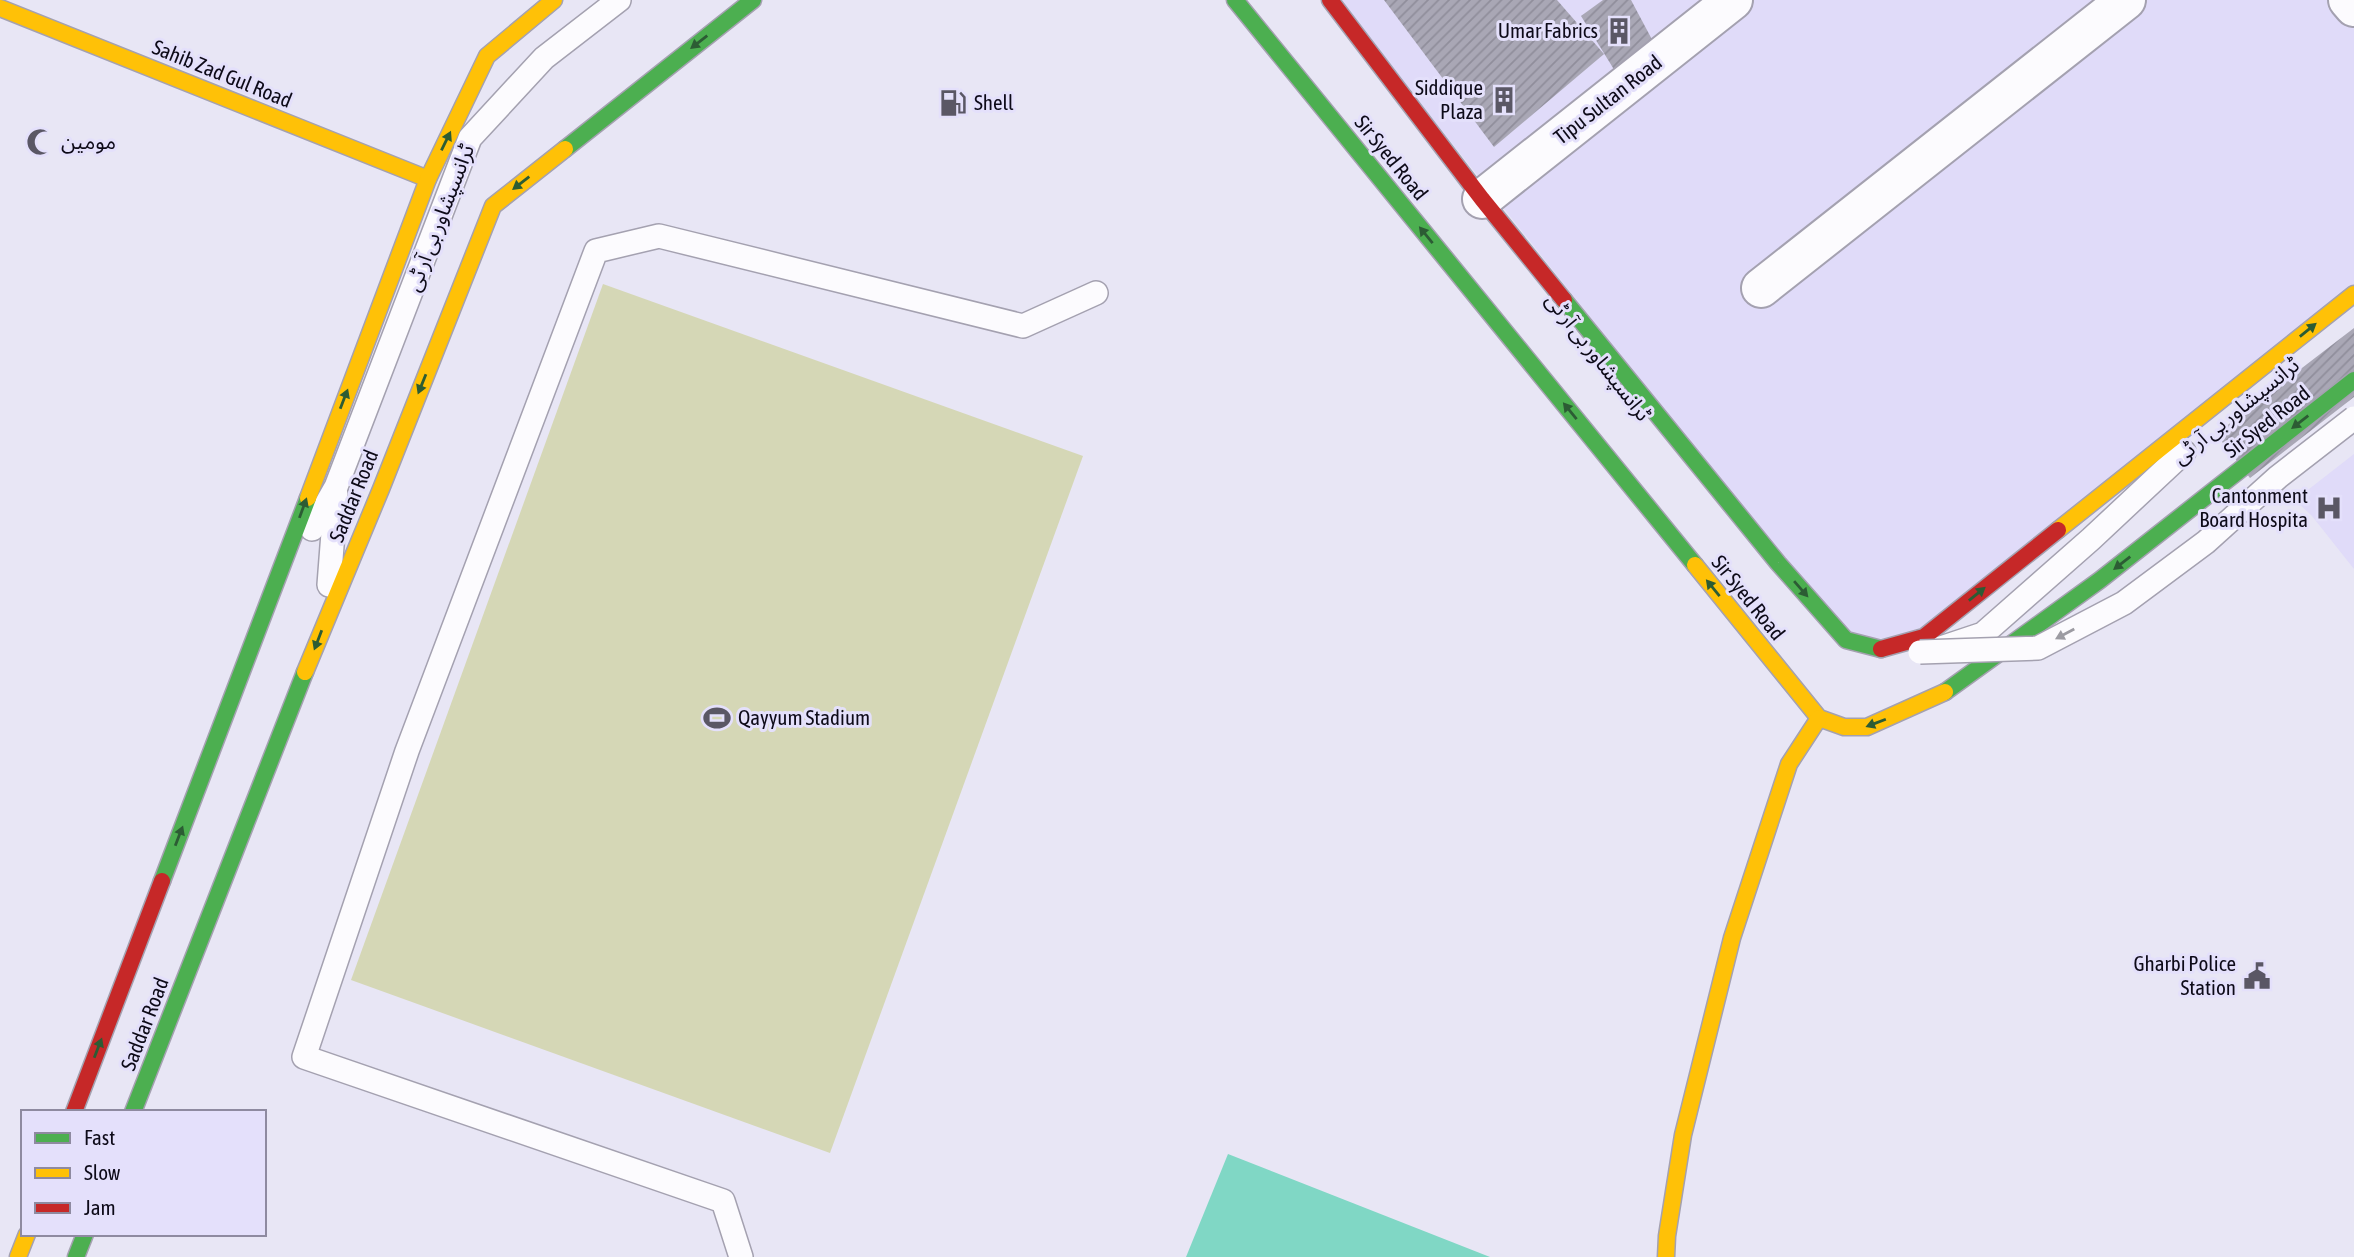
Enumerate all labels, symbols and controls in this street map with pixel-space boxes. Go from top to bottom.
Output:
building icon: Umar Fabrics [1604,16,1634,46]
place label: Umar Fabrics [1498,18,1598,42]
street label: Sahib Zad Gul Road [149,34,296,112]
one-way arrow [691,35,709,50]
street label: Tipu Sultan Road [1549,50,1666,149]
place label: Siddique Plaza [1415,75,1483,123]
building icon: Siddique Plaza [1489,85,1519,115]
fuel station icon: Shell [938,88,968,118]
place label: Shell [974,90,1014,114]
street label: Sir Syed Road [1350,110,1433,205]
mosque icon: مومین [25,127,55,157]
place label: مومین [61,129,116,154]
one-way arrow [440,131,451,151]
street label: ٹرانسپشاور بی آر ٹی [400,141,480,295]
one-way arrow [512,176,530,190]
one-way arrow [1419,226,1434,243]
street label: ٹرانسپشاور بی آر ٹی [1540,288,1656,426]
one-way arrow [2299,323,2317,338]
street label: ٹرانسپشاور بی آر ٹی [2167,352,2305,470]
one-way arrow [417,373,428,394]
street label: Sir Syed Road [2219,380,2314,462]
one-way arrow [339,388,350,409]
one-way arrow [1562,403,1577,421]
one-way arrow [2292,415,2310,430]
street label: Saddar Road [324,446,382,545]
place label: Cantonment Board Hospita [2199,483,2308,531]
hospital icon: Cantonment Board Hospita [2314,493,2344,523]
one-way arrow [298,498,309,519]
street label: Sir Syed Road [1707,550,1790,645]
one-way arrow [2113,555,2130,570]
one-way arrow [1706,579,1721,596]
one-way arrow [1793,580,1809,598]
one-way arrow [1968,587,1986,602]
one-way arrow [312,629,323,650]
one-way arrow [2055,629,2075,640]
sports icon: Qayyum Stadium [702,703,732,733]
place label: Qayyum Stadium [738,705,870,729]
one-way arrow [1866,717,1887,728]
one-way arrow [174,825,185,846]
place label: Gharbi Police Station [2133,951,2236,999]
public building icon: Gharbi Police Station [2242,961,2272,991]
street label: Saddar Road [115,974,173,1073]
one-way arrow [93,1037,104,1058]
legend [21,1110,266,1236]
text: Fast [84,1125,115,1149]
text: Slow [84,1160,121,1184]
text: Jam [84,1195,116,1219]

